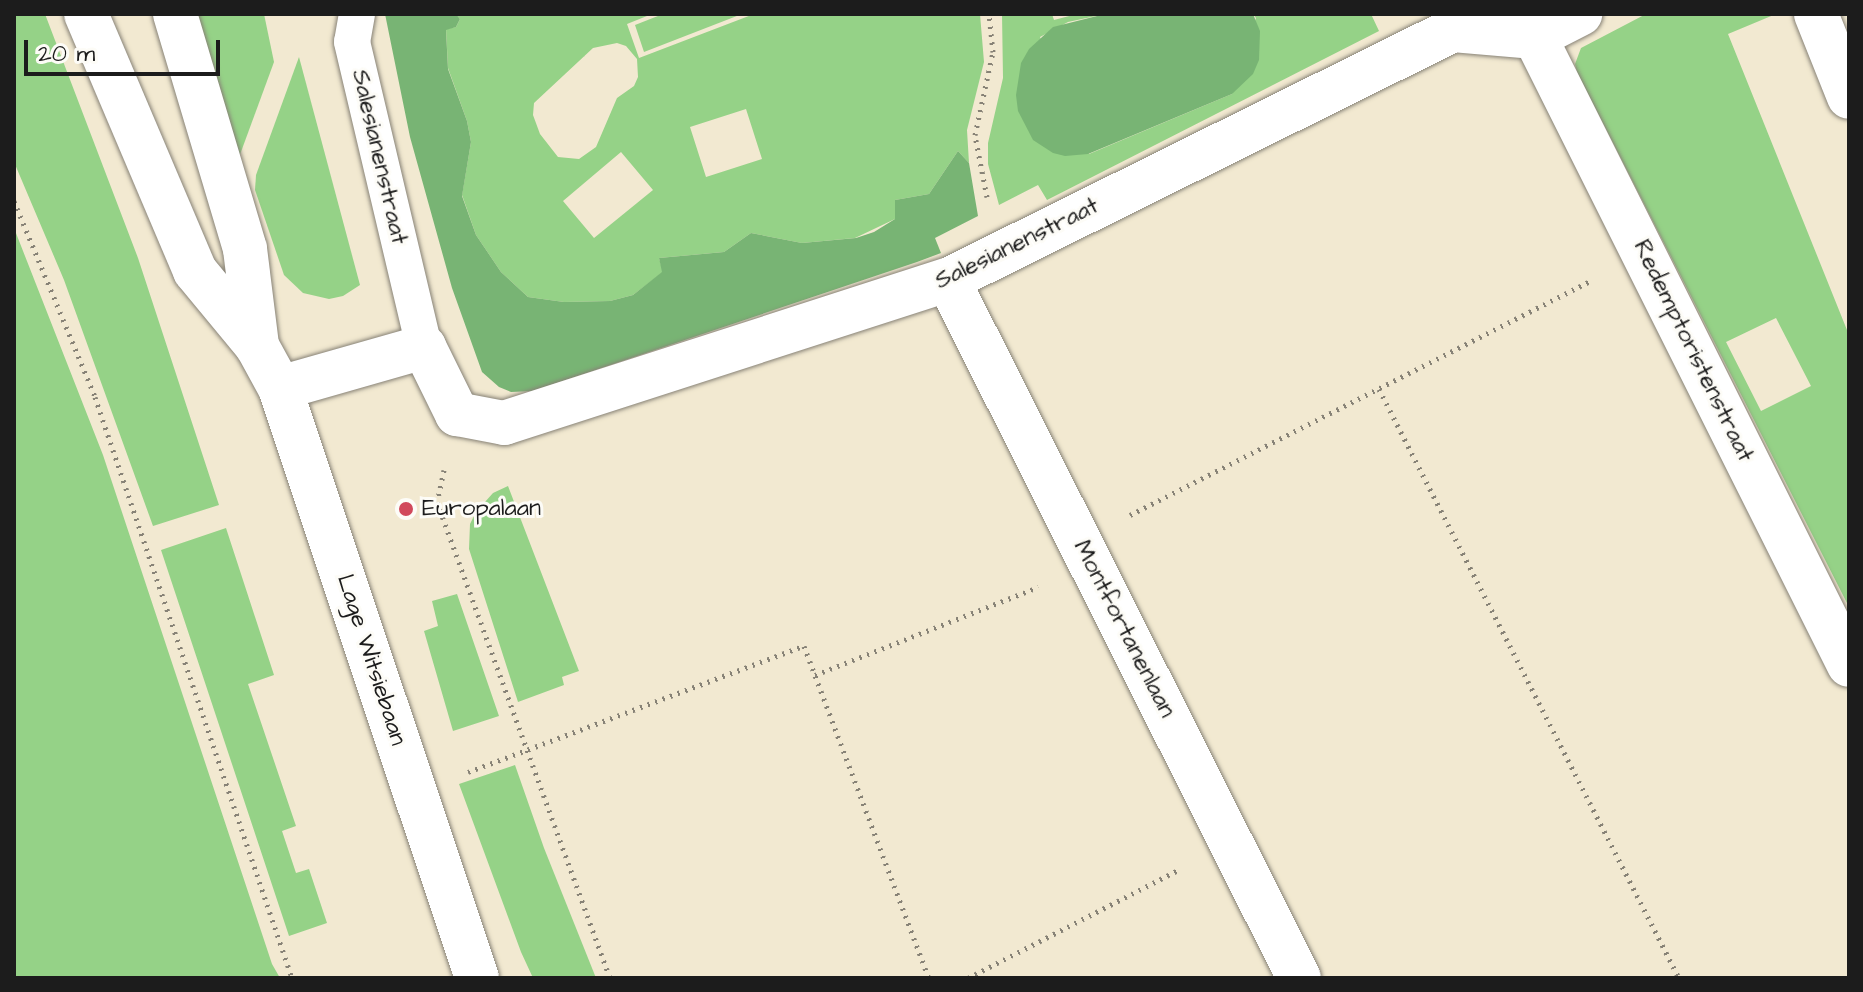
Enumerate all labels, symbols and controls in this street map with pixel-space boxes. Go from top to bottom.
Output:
scale bar [28,24,224,74]
text: 20 m [38,37,95,71]
street label: Salesianenstraat [345,67,413,247]
street label: Salesianenstraat [931,192,1103,296]
street label: Redemptoristenstraat [1627,235,1759,467]
place label: Europalaan [422,495,541,523]
marker: Europalaan [397,500,415,518]
street label: Montfortanenlaan [1067,536,1181,722]
street label: Lage Witsiebaan [330,571,412,749]

